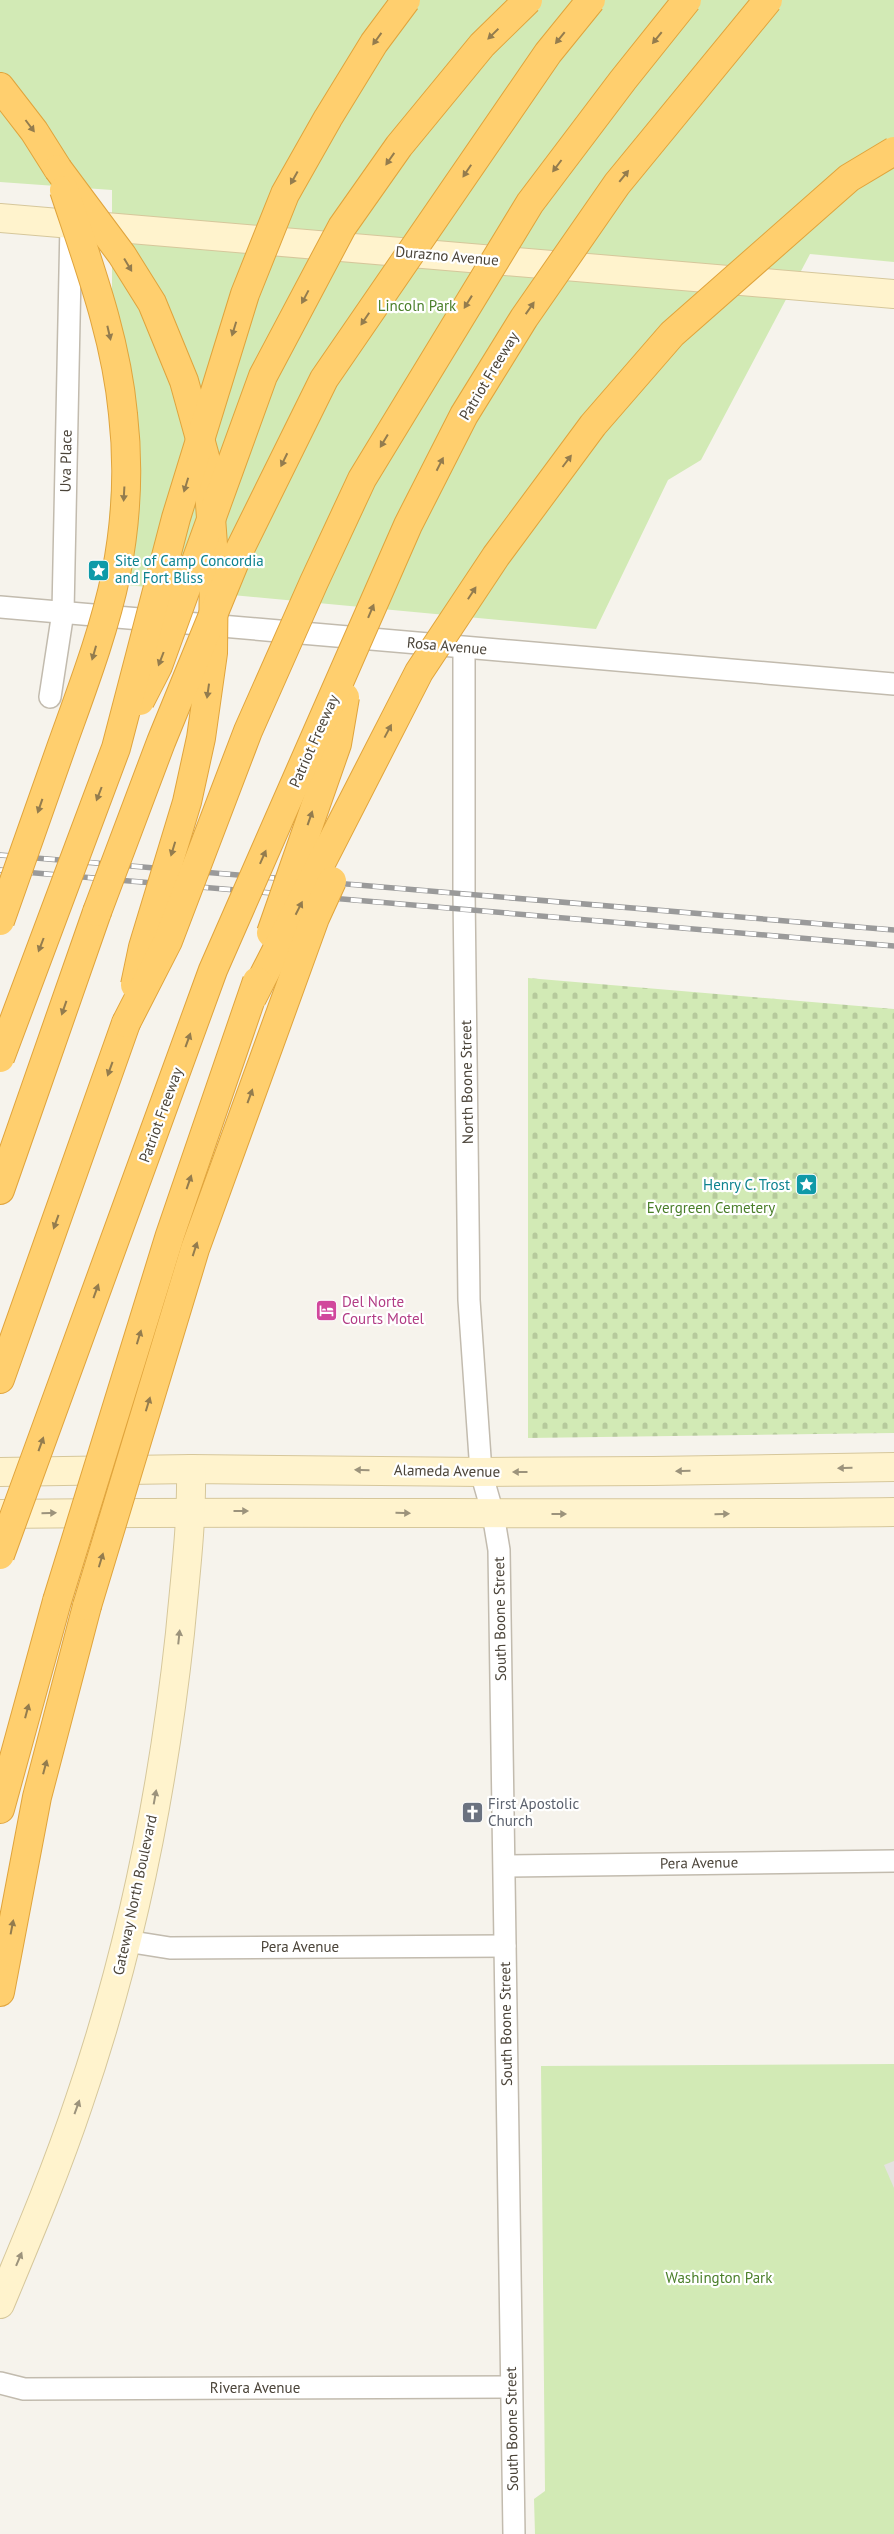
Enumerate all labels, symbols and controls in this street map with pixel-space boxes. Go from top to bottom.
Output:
one-way arrow [487,28,499,40]
one-way arrow [555,31,566,44]
one-way arrow [651,31,662,44]
one-way arrow [372,32,382,46]
one-way arrow [24,119,35,132]
one-way arrow [385,152,395,166]
one-way arrow [552,159,563,172]
one-way arrow [462,164,472,178]
one-way arrow [618,169,629,182]
one-way arrow [290,171,298,186]
street label: Durazno Avenue [395,242,500,269]
one-way arrow [124,258,133,271]
one-way arrow [301,290,309,304]
park label: Lincoln Park [378,296,457,315]
one-way arrow [464,296,473,309]
one-way arrow [525,302,535,315]
one-way arrow [360,313,370,326]
one-way arrow [230,322,237,337]
one-way arrow [105,325,113,340]
street label: Patriot Freeway [455,328,522,423]
street label: Uva Place [55,429,76,493]
one-way arrow [380,435,389,448]
one-way arrow [280,453,288,467]
one-way arrow [561,455,572,468]
one-way arrow [436,456,444,471]
one-way arrow [182,477,190,492]
one-way arrow [119,486,127,502]
place label: Site of Camp Concordia and Fort Bliss [115,551,264,587]
place icon: Site of Camp Concordia and Fort Bliss [87,558,111,582]
one-way arrow [467,586,476,599]
one-way arrow [367,603,375,618]
street label: Rosa Avenue [406,633,488,658]
one-way arrow [89,646,97,661]
one-way arrow [157,652,165,667]
one-way arrow [204,683,212,699]
street label: Patriot Freeway [285,691,343,790]
one-way arrow [384,724,392,739]
one-way arrow [95,786,102,801]
one-way arrow [36,799,44,814]
one-way arrow [306,810,314,825]
one-way arrow [168,842,176,857]
one-way arrow [260,850,268,864]
one-way arrow [295,901,303,915]
one-way arrow [37,938,44,953]
one-way arrow [59,1001,67,1016]
street label: North Boone Street [456,1020,477,1144]
one-way arrow [184,1032,192,1047]
one-way arrow [106,1062,114,1077]
street label: Patriot Freeway [135,1065,187,1165]
one-way arrow [246,1088,254,1103]
place icon: Henry C. Trost [794,1173,818,1197]
one-way arrow [185,1174,193,1189]
place label: Henry C. Trost [703,1175,790,1194]
park label: Evergreen Cemetery [647,1198,775,1217]
one-way arrow [52,1215,60,1230]
one-way arrow [192,1241,199,1256]
one-way arrow [92,1283,100,1298]
place label: Del Norte Courts Motel [342,1292,425,1328]
hotel icon: Del Norte Courts Motel [314,1299,338,1323]
one-way arrow [135,1329,143,1344]
one-way arrow [144,1397,152,1412]
one-way arrow [37,1436,45,1451]
street label: Alameda Avenue [394,1460,500,1481]
one-way arrow [837,1464,853,1472]
one-way arrow [354,1466,370,1474]
one-way arrow [675,1467,691,1475]
one-way arrow [512,1468,528,1476]
one-way arrow [233,1507,249,1515]
one-way arrow [41,1509,57,1517]
one-way arrow [396,1509,412,1517]
one-way arrow [551,1510,567,1518]
one-way arrow [714,1510,730,1518]
one-way arrow [97,1552,105,1567]
street label: South Boone Street [489,1557,510,1681]
one-way arrow [175,1628,183,1644]
one-way arrow [23,1704,31,1719]
one-way arrow [41,1760,49,1775]
one-way arrow [152,1789,160,1805]
place label: First Apostolic Church [488,1794,579,1830]
church icon: First Apostolic Church [460,1801,484,1825]
street label: Gateway North Boulevard [108,1813,161,1977]
street label: Pera Avenue [660,1852,738,1873]
one-way arrow [9,1918,17,1934]
street label: Pera Avenue [261,1937,339,1956]
street label: South Boone Street [495,1962,516,2086]
one-way arrow [74,2100,81,2115]
one-way arrow [15,2251,23,2266]
park label: Washington Park [666,2268,773,2287]
street label: South Boone Street [501,2367,522,2491]
street label: Rivera Avenue [210,2378,300,2397]

